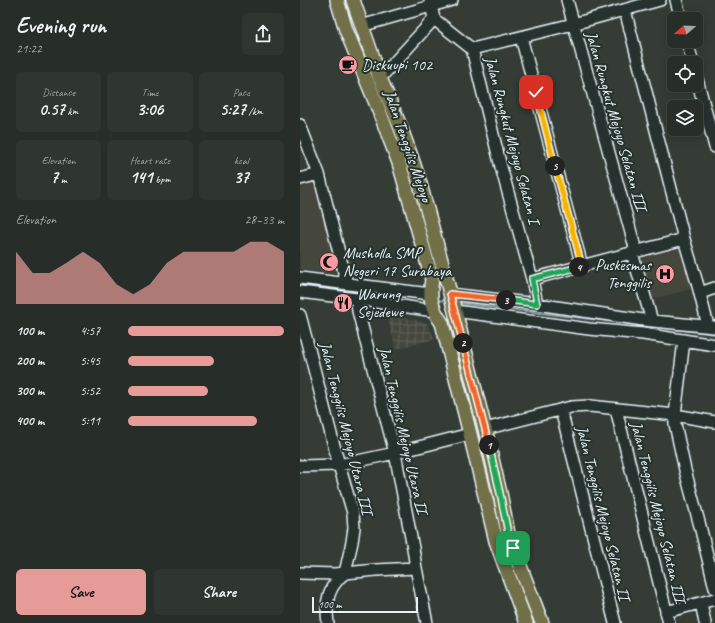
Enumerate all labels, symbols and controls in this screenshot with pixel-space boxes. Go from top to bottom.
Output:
text: Evening run [16,12,106,40]
north arrow [667,12,703,48]
map controls [667,12,703,136]
button: share [242,13,284,55]
street label: Jalan Rungkut Mejoyo Selatan III [581,28,652,216]
text: 21:22 [16,41,42,57]
street label: Jalan Rungkut Mejoyo Selatan I [480,53,545,229]
cafe icon: Diskuupi 102 [337,54,359,76]
place label: Diskuupi 102 [362,55,434,75]
button: locate [667,56,703,92]
pin [519,75,553,109]
icon: check [525,81,547,103]
text: Distance [42,85,75,99]
text: Time [142,85,158,99]
text: Pace [233,85,250,99]
street label: Jalan Tenggilis Mejoyo [379,87,437,207]
text: 0.57 [39,99,65,120]
text: 3:06 [137,99,163,120]
text: 5:27 [220,99,246,120]
button: layers [667,100,703,136]
text: km [65,104,78,118]
text: /km [246,104,263,118]
text: Elevation [42,153,76,167]
text: Heart rate [130,153,170,167]
text: kcal [234,153,249,167]
pin: 5 [545,156,565,176]
text: 5 [553,159,557,173]
text: 7 [50,167,58,188]
text: 141 [130,167,153,188]
text: 37 [234,167,249,188]
text: m [58,172,67,186]
text: bpm [153,172,170,186]
text: Elevation [16,212,56,228]
text: 28–33 m [244,212,284,228]
place label: Musholla SMP Negeri 17 Surabaya [343,243,452,281]
mosque icon: Musholla SMP Negeri 17 Surabaya [318,251,340,273]
place label: Puskesmas Tenggilis [595,255,653,293]
pin: 4 [569,257,589,277]
text: 4 [577,260,581,274]
hospital icon: Puskesmas Tenggilis [654,263,676,285]
place label: Warung Sejedewe [357,284,405,322]
pin: 3 [496,290,516,310]
restaurant icon: Warung Sejedewe [332,292,354,314]
text: 3 [504,293,508,307]
text: 100 m [16,323,44,339]
text: 4:57 [80,323,100,339]
pin: 2 [453,333,473,353]
text: 2 [461,336,465,350]
street label: Jalan Tenggilis Mejoyo Utara III [315,339,378,520]
street label: Jalan Tenggilis Mejoyo Utara II [374,344,433,519]
text: 200 m [16,353,44,369]
text: 5:45 [80,353,100,369]
text: 300 m [16,383,44,399]
text: 5:52 [80,383,100,399]
text: 400 m [16,413,44,429]
text: 5:11 [80,413,100,429]
street label: Jalan Tenggilis Mejoyo Selatan III [626,418,691,608]
street label: Jalan Tenggilis Mejoyo Selatan II [571,423,635,606]
pin: 1 [479,435,499,455]
text: 1 [487,438,491,452]
pin [496,531,530,565]
icon: arrive [502,537,524,559]
button: Save [16,569,146,615]
button: Share [154,569,284,615]
scale bar [312,595,418,614]
text: 100 m [318,597,342,611]

